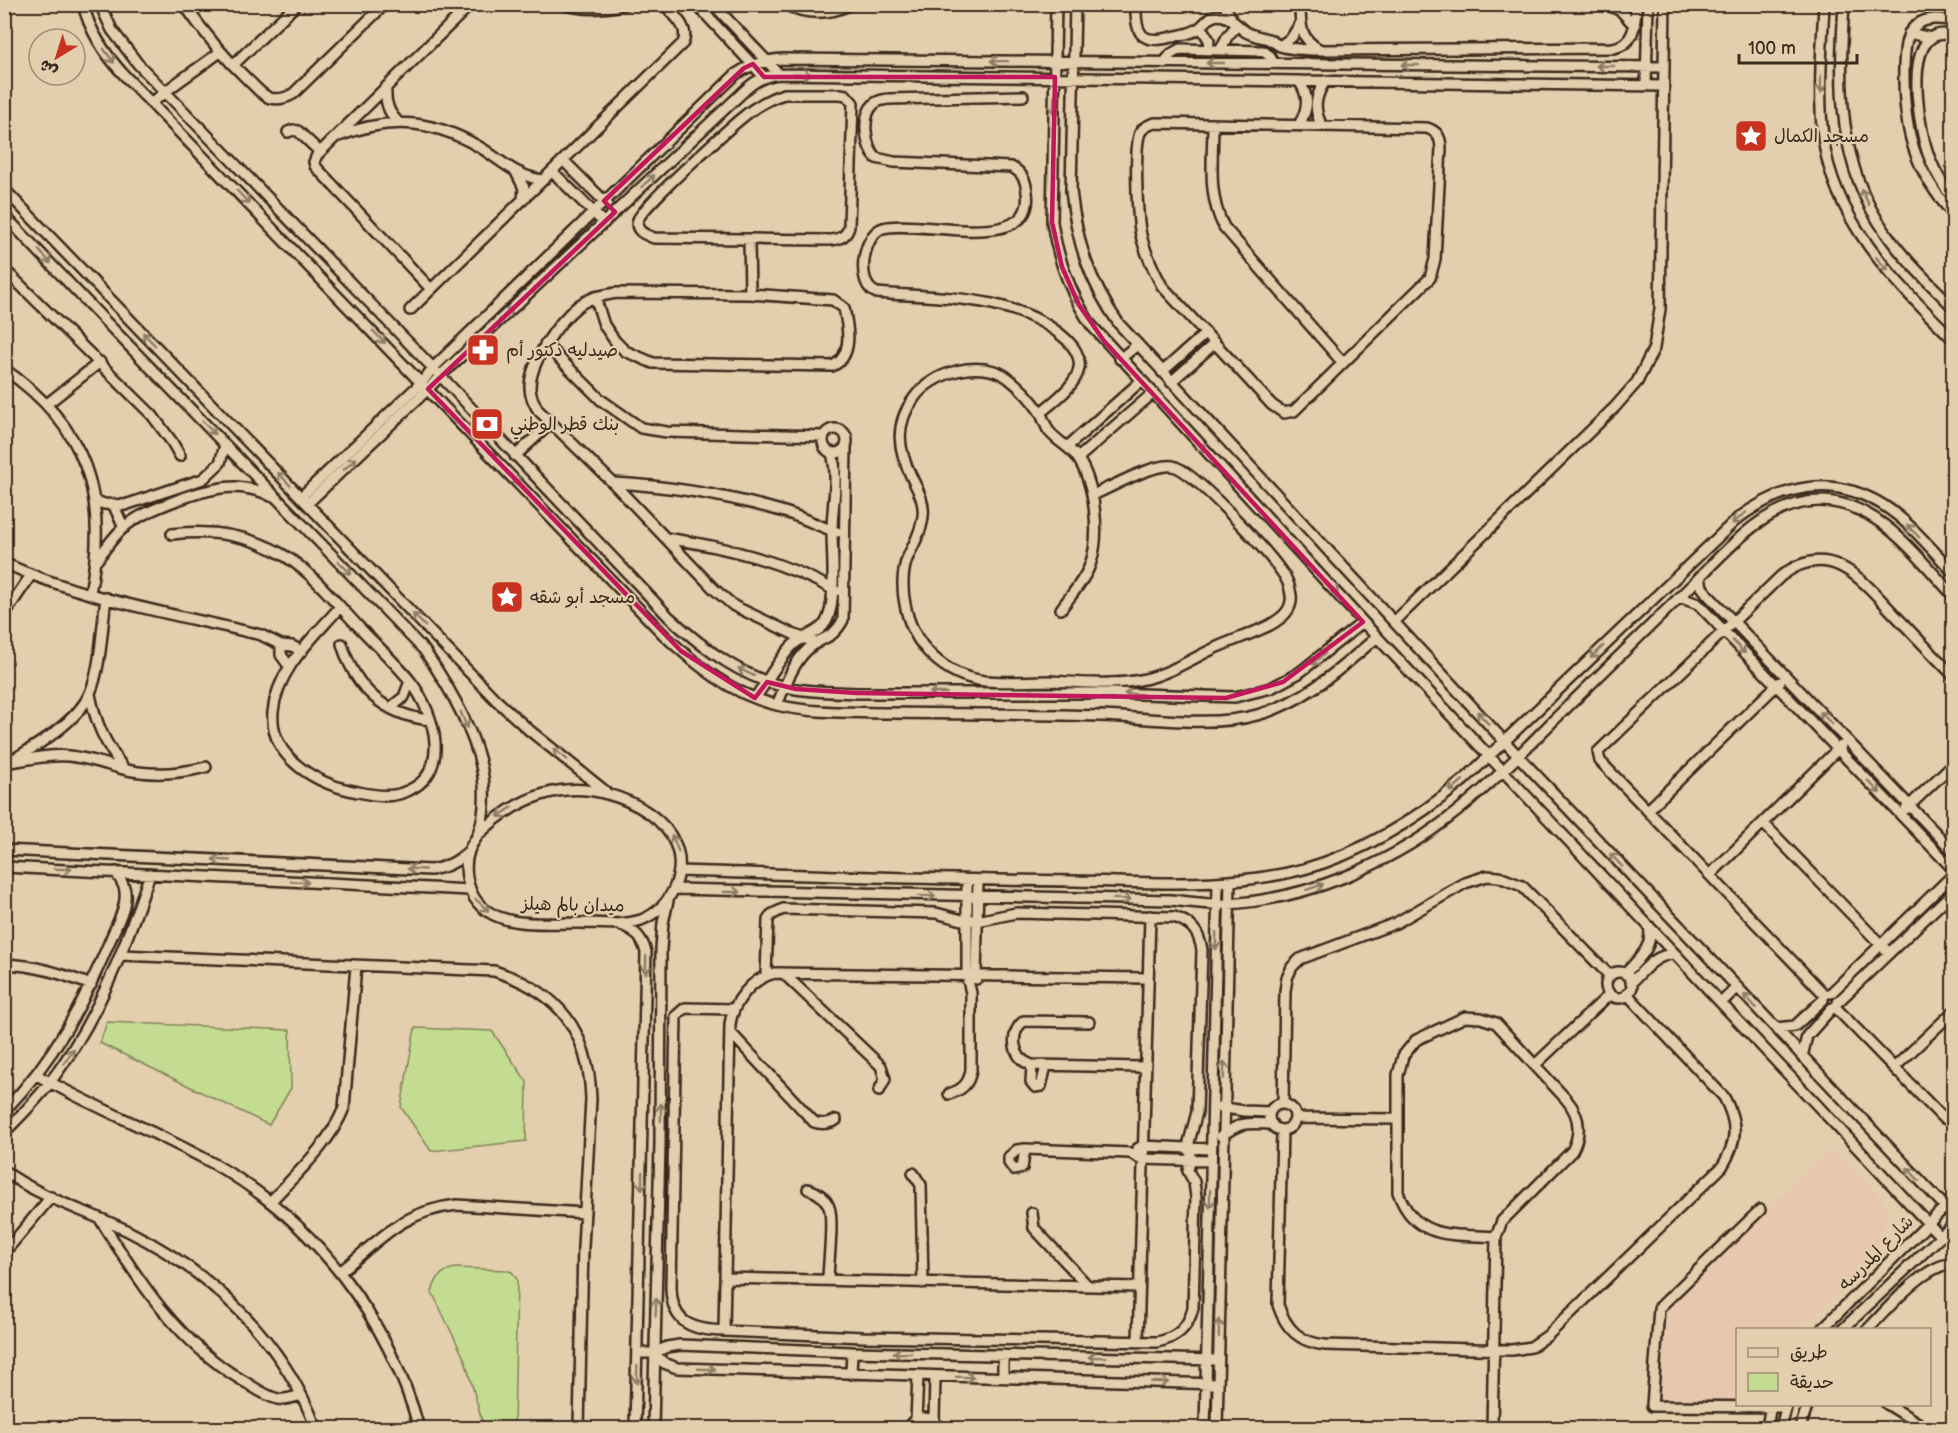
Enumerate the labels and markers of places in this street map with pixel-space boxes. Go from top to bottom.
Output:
place icon: مسجد الكمال [1733,118,1769,154]
place label: مسجد الكمال [1774,126,1869,147]
pharmacy icon: صيدليه دكتور أم [465,332,501,368]
place label: صيدليه دكتور أم [506,340,618,364]
bank icon: بنك قطر الوطني [469,406,505,442]
place label: بنك قطر الوطني [510,414,619,440]
place icon: مسجد أبو شقه [489,579,525,615]
place label: مسجد أبو شقه [530,587,635,608]

